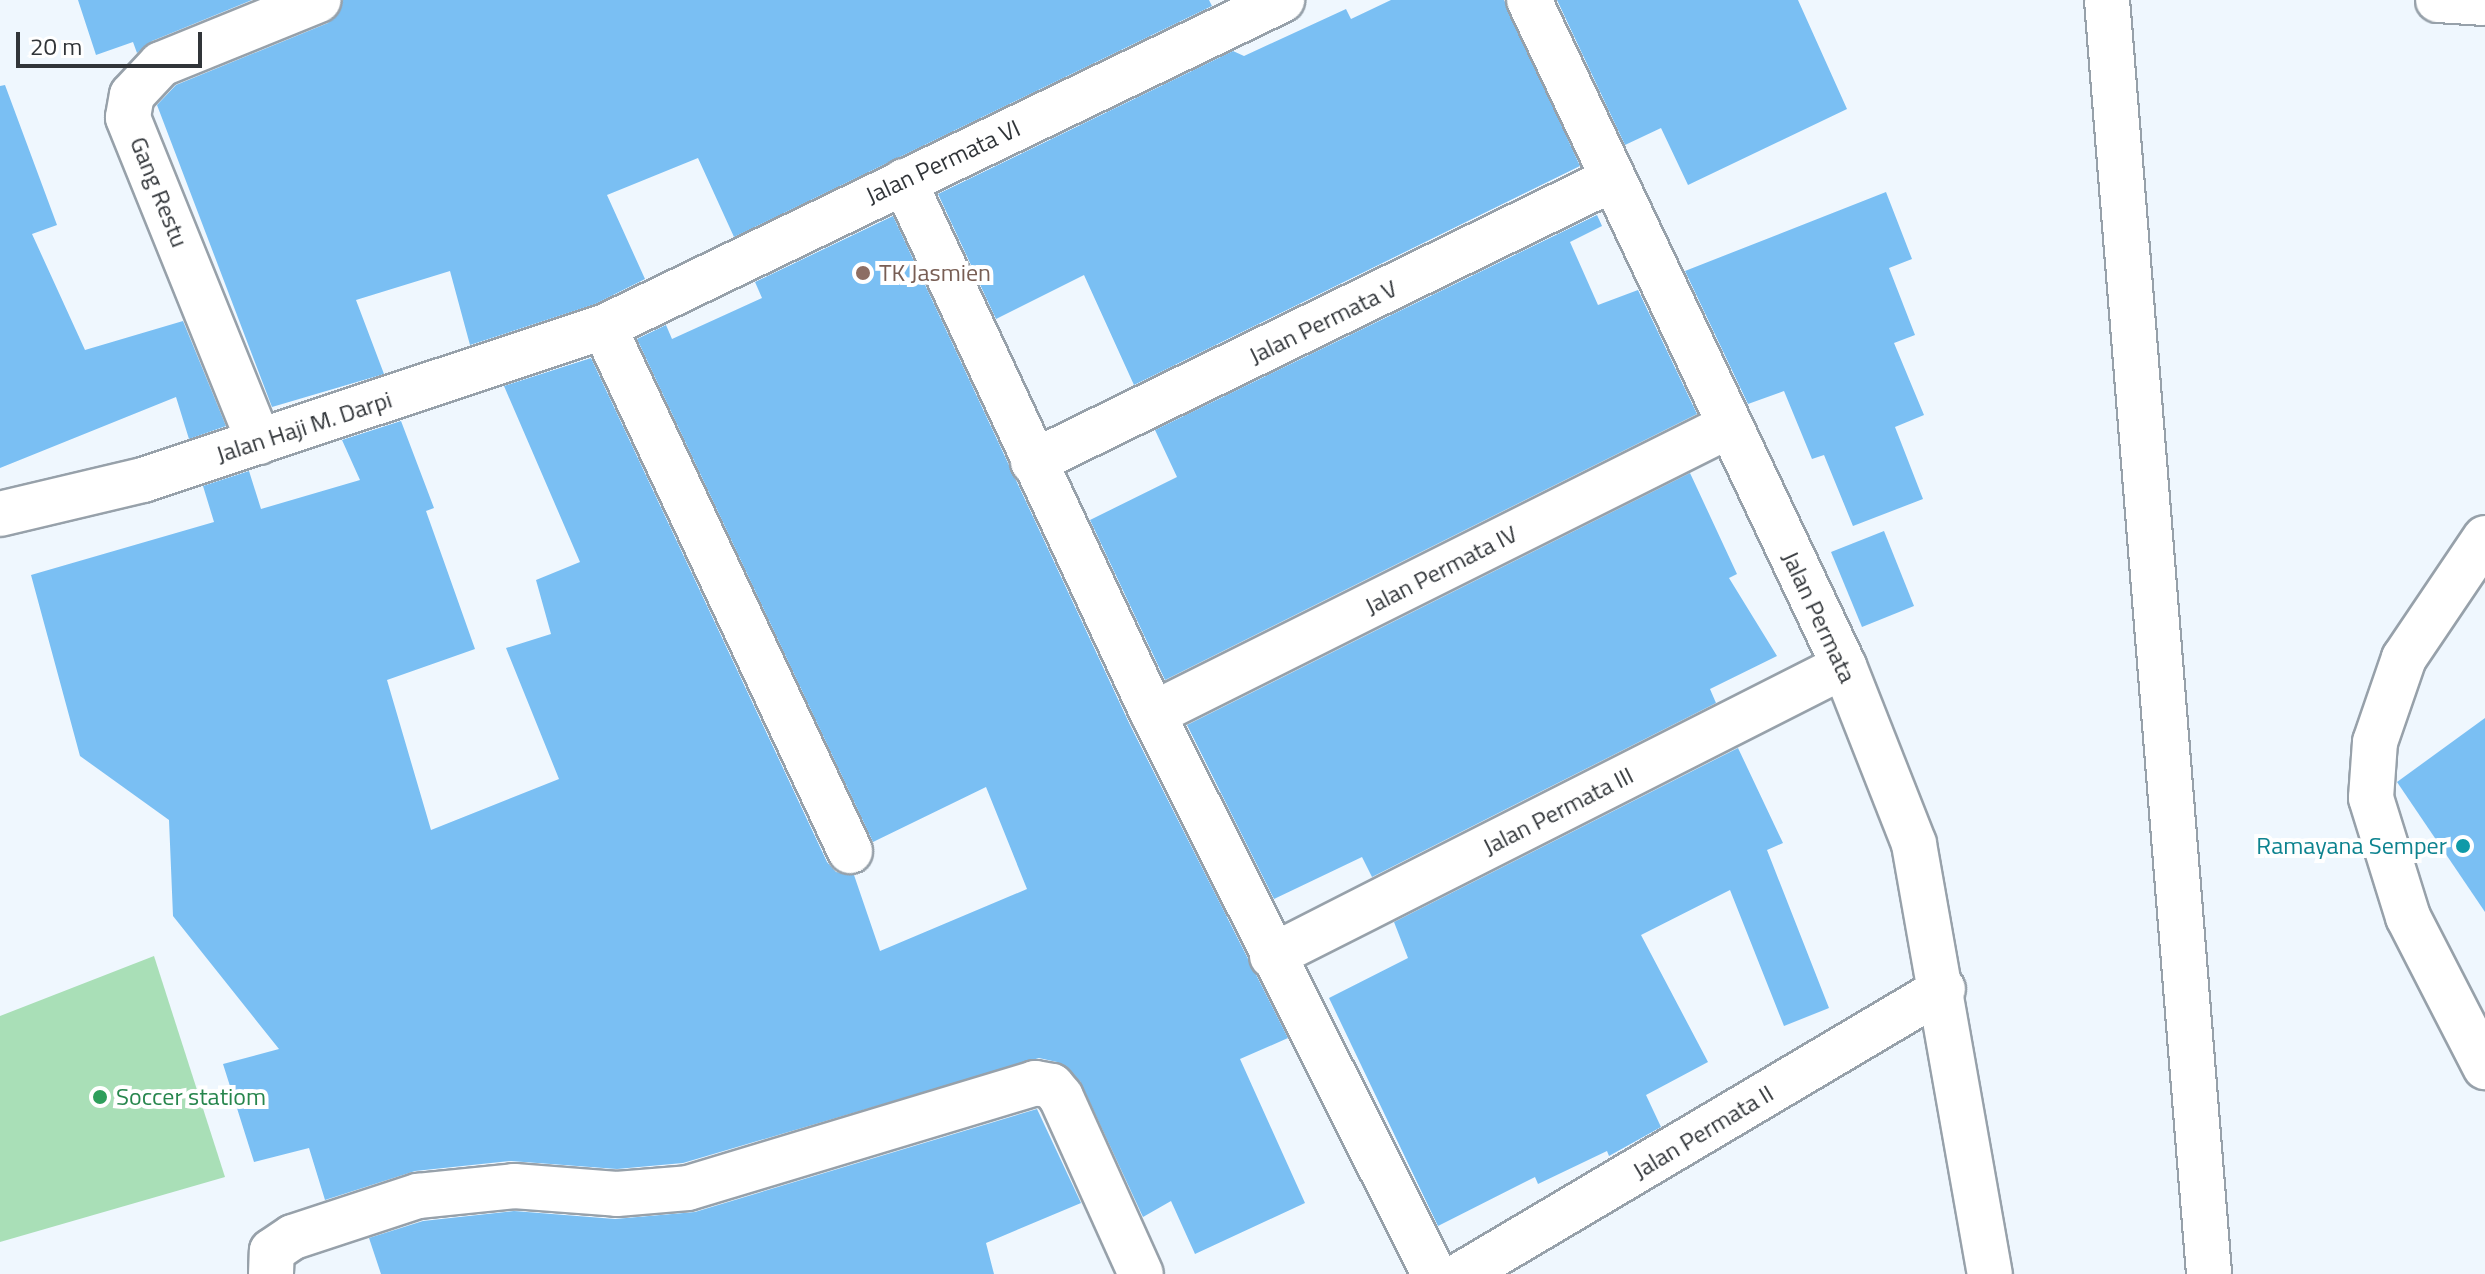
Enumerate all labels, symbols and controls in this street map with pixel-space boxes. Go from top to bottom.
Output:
scale bar [20,16,206,66]
text: 20 m [30,28,82,64]
street label: Jalan Permata VI [861,114,1025,210]
street label: Gang Restu [124,133,194,251]
place label: TK Jasmien [879,259,991,287]
marker: TK Jasmien [854,264,872,282]
street label: Jalan Permata V [1244,274,1402,370]
street label: Jalan Haji M. Darpi [213,385,395,469]
street label: Jalan Permata IV [1360,519,1522,621]
street label: Jalan Permata [1776,547,1862,687]
street label: Jalan Permata III [1478,761,1638,861]
place label: Ramayana Semper [2256,832,2447,860]
marker: Ramayana Semper [2454,837,2472,855]
street label: Jalan Permata II [1627,1079,1779,1185]
place label: Soccer statiom [116,1083,266,1111]
marker: Soccer statiom [91,1088,109,1106]

